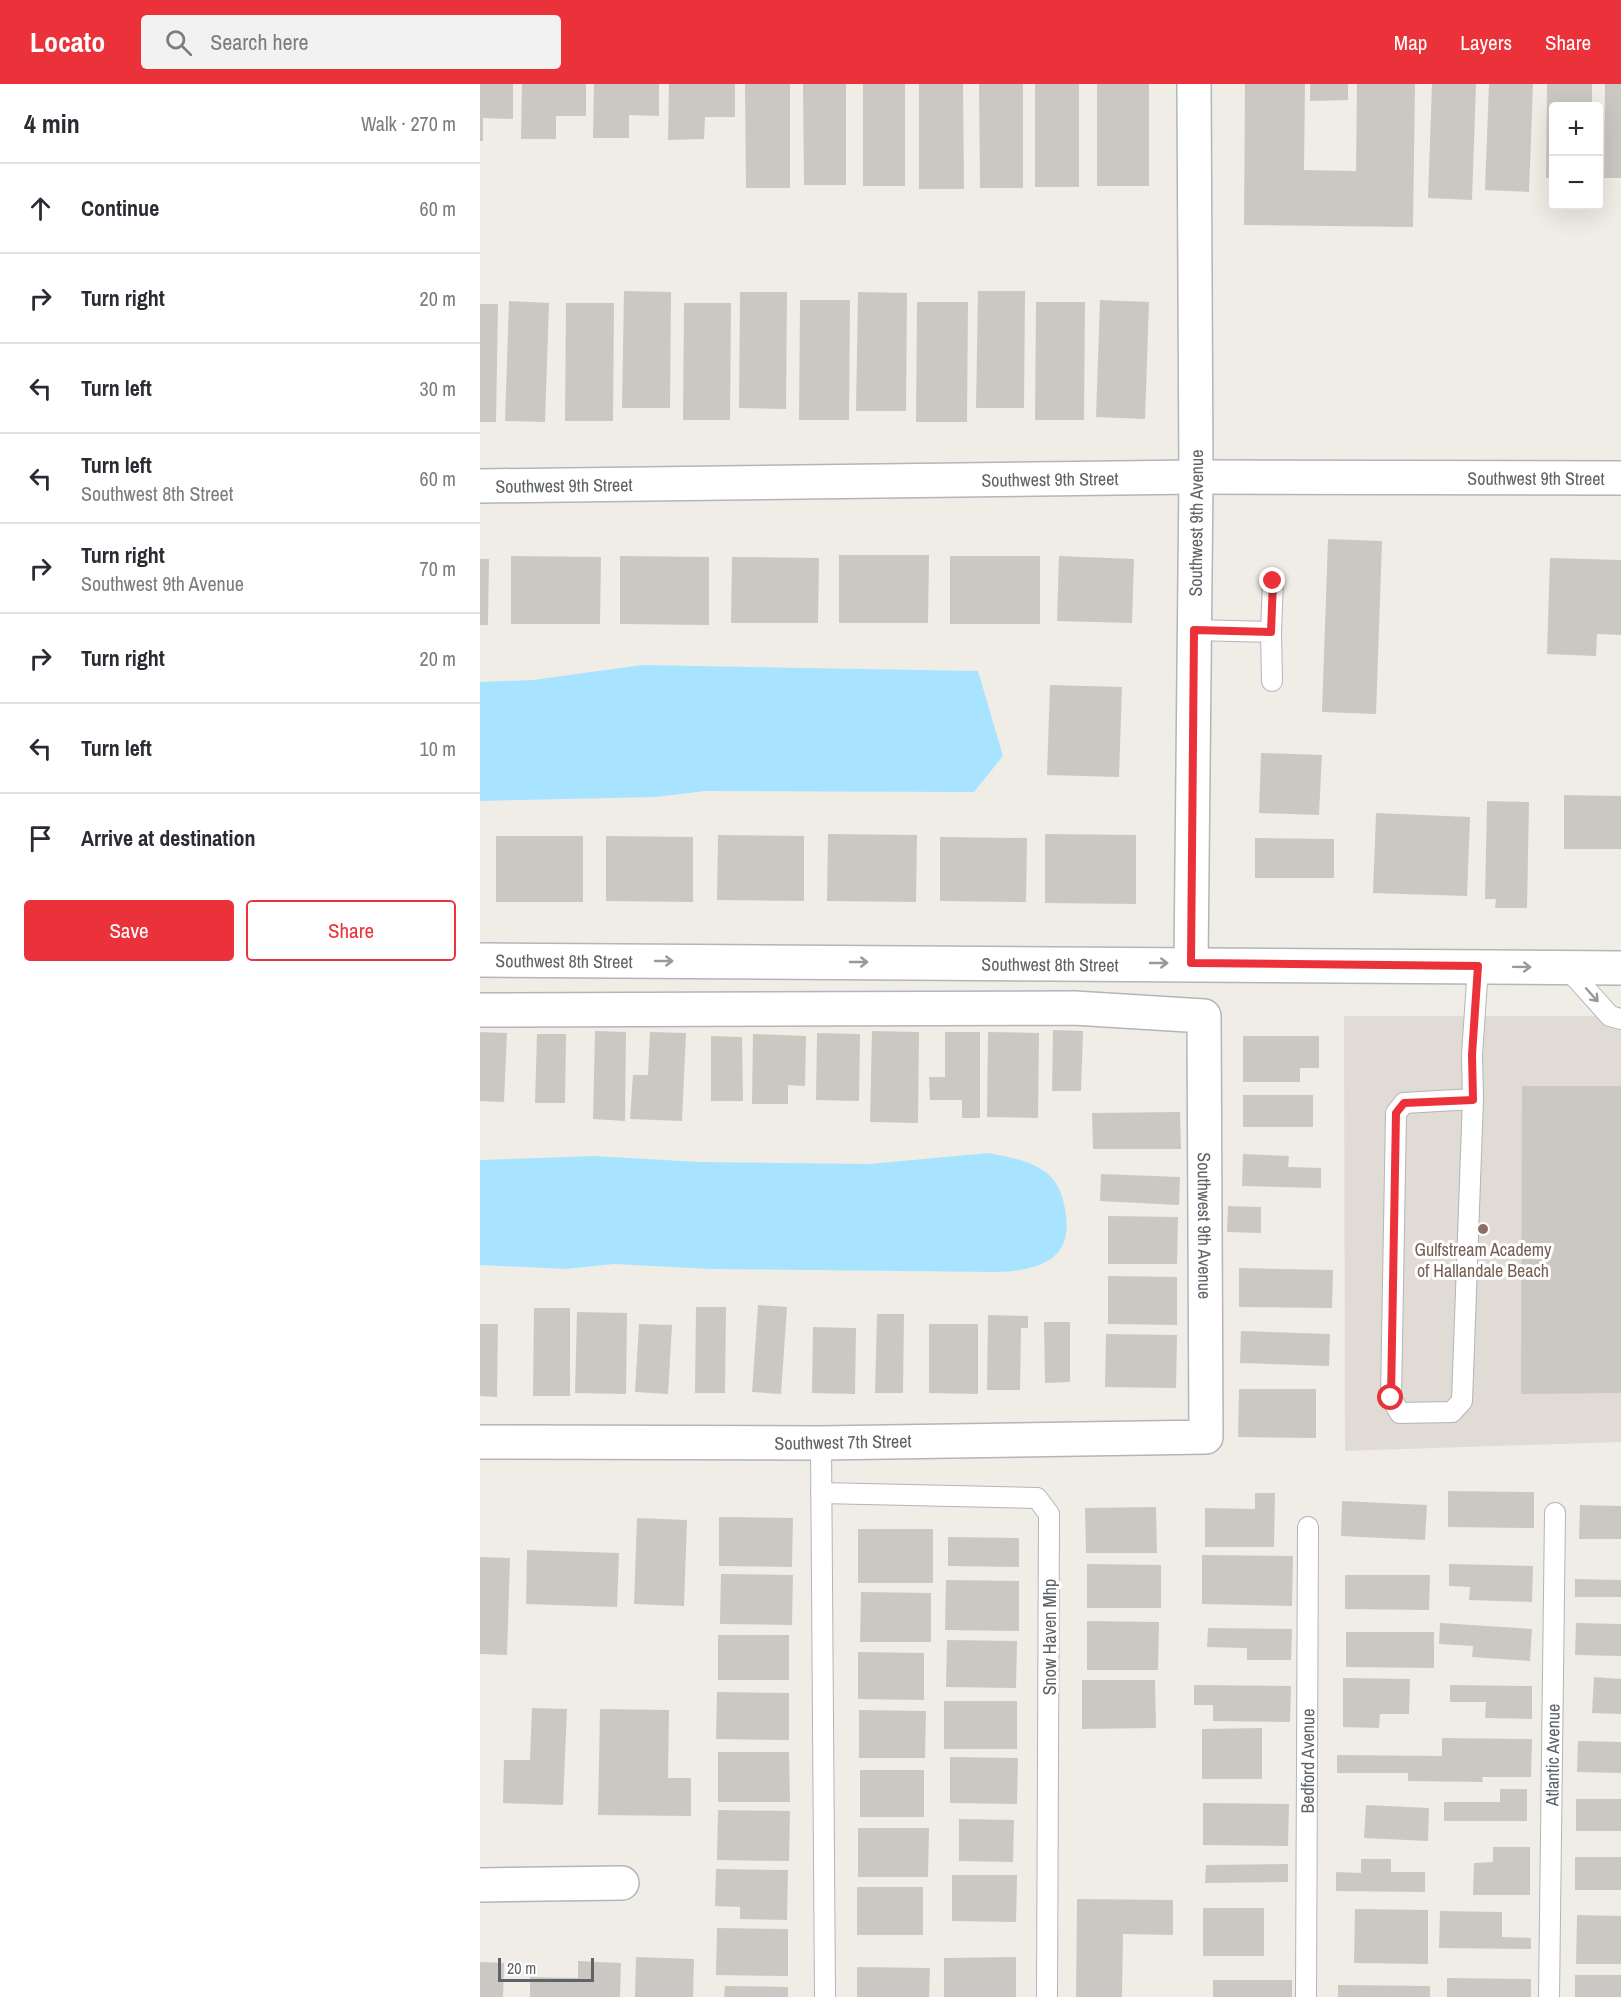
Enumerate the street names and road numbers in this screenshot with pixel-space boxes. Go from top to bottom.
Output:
street label: Southwest 9th Avenue [1182,450,1209,597]
street label: Southwest 9th Street [981,465,1119,492]
street label: Southwest 9th Street [1467,465,1605,490]
street label: Southwest 9th Street [495,472,633,498]
street label: Southwest 8th Street [495,948,633,974]
street label: Southwest 8th Street [981,951,1119,977]
street label: Southwest 9th Avenue [1192,1152,1218,1299]
street label: Southwest 7th Street [774,1428,912,1456]
street label: Snow Haven Mhp [1037,1579,1062,1695]
street label: Atlantic Avenue [1539,1704,1565,1807]
street label: Bedford Avenue [1294,1708,1320,1814]

